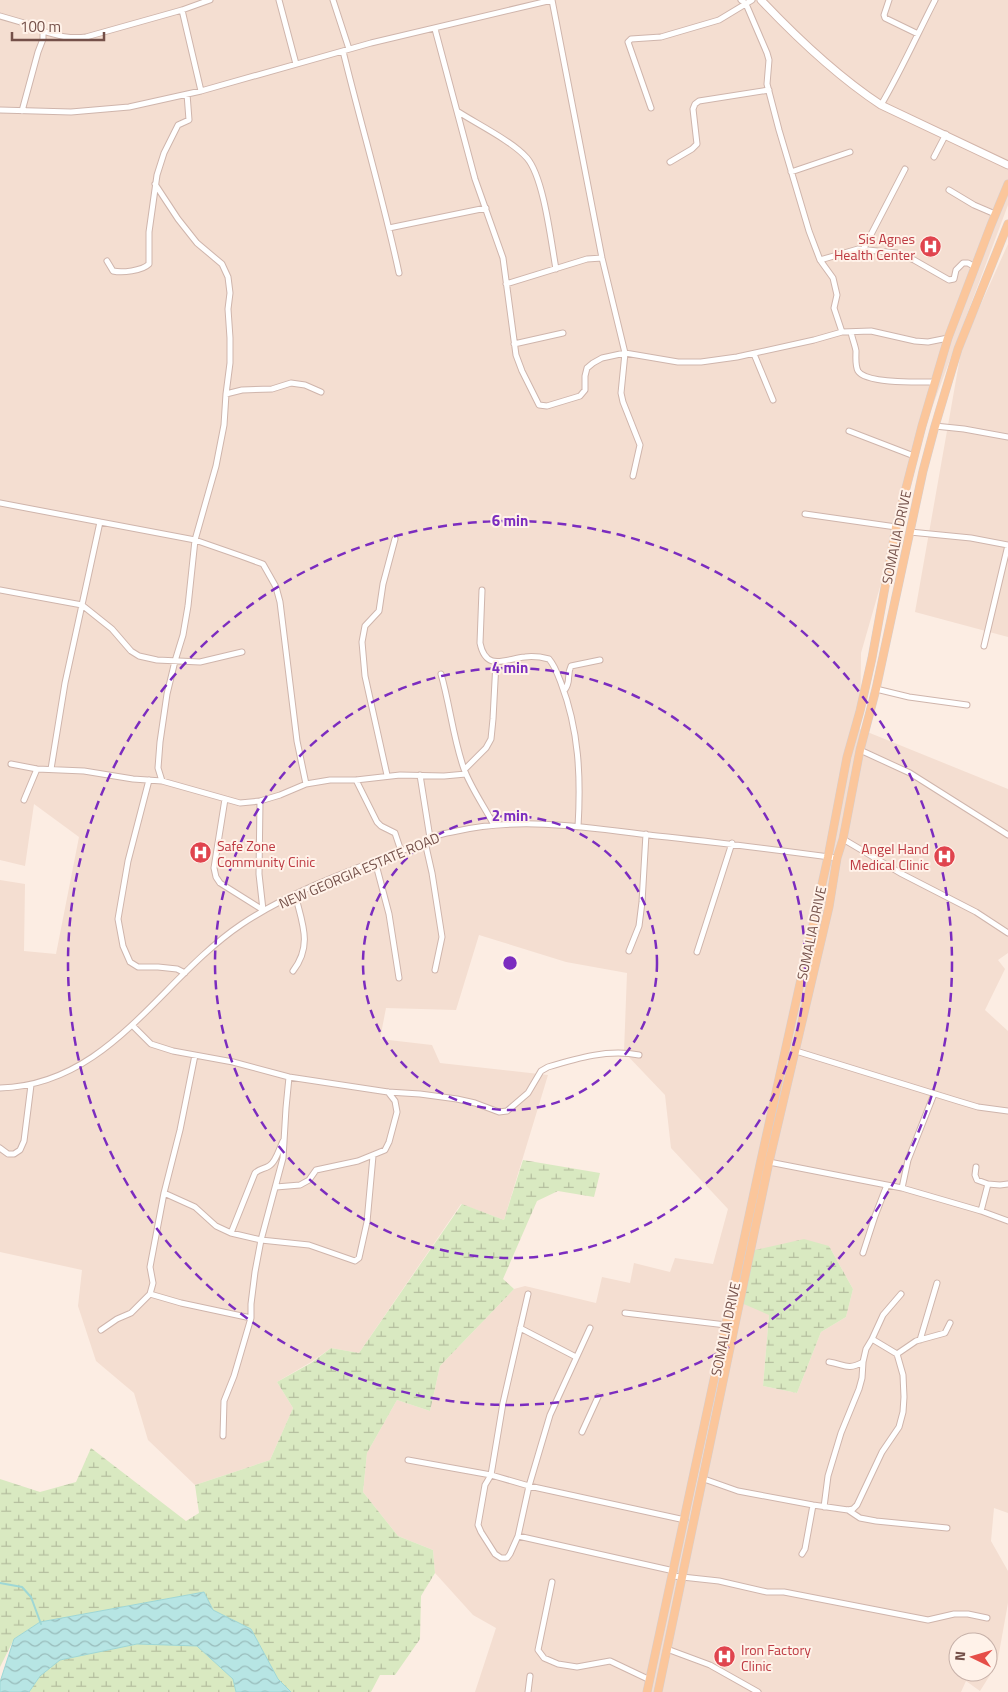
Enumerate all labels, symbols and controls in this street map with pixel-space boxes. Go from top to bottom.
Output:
scale bar [12,10,105,42]
text: 100 m [20,15,61,38]
place label: Sis Agnes Health Center [834,228,915,265]
hospital icon: Sis Agnes Health Center [919,234,943,258]
street label: SOMALIA DRIVE [876,488,916,586]
text: 6 min [492,509,528,532]
text: 4 min [492,656,528,679]
text: 2 min [492,804,528,827]
street label: NEW GEORGIA ESTATE ROAD [275,826,443,914]
place label: Safe Zone Community Cinic [217,835,315,872]
place label: Angel Hand Medical Clinic [850,838,929,875]
hospital icon: Safe Zone Community Cinic [189,841,213,865]
hospital icon: Angel Hand Medical Clinic [933,844,957,868]
street label: SOMALIA DRIVE [791,884,831,982]
centre of rings [501,954,519,972]
street label: SOMALIA DRIVE [705,1280,745,1378]
north arrow [948,1632,998,1682]
place label: Iron Factory Clinic [741,1639,811,1676]
hospital icon: Iron Factory Clinic [713,1645,737,1669]
text: N [949,1650,970,1662]

